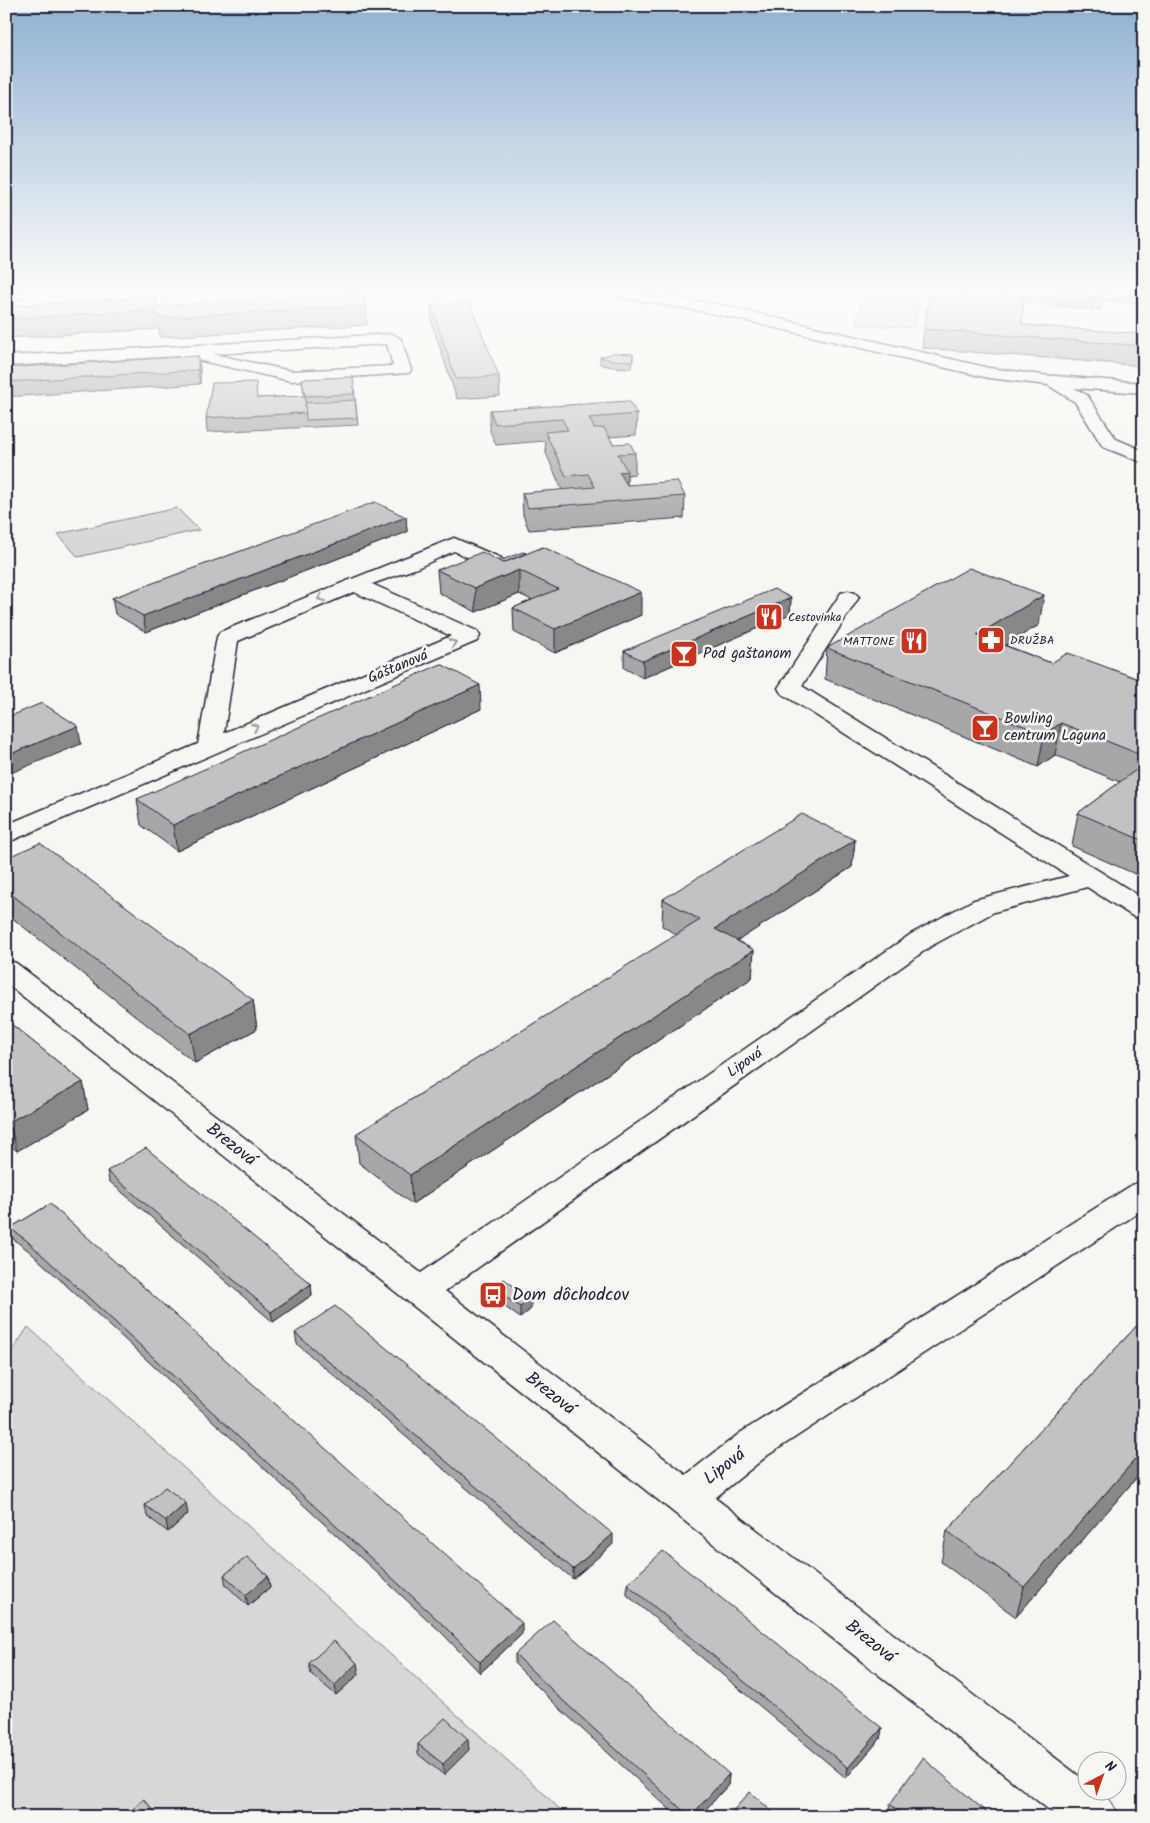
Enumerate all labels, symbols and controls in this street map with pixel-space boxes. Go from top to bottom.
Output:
one-way arrow [317,592,326,602]
restaurant icon: Cestovinka [754,602,784,632]
place label: Cestovinka [788,608,842,627]
pharmacy icon: DRUŽBA [976,625,1006,655]
restaurant icon: MATTONE [899,626,929,656]
place label: DRUŽBA [1010,631,1054,650]
place label: MATTONE [843,632,896,651]
one-way arrow [448,638,457,649]
bar icon: Pod gaštanom [669,639,699,669]
place label: Pod gaštanom [703,642,792,666]
street label: Gaštanová [364,643,434,690]
place label: Bowling centrum Laguna [1004,707,1106,748]
bar icon: Bowling centrum Laguna [970,713,1000,743]
one-way arrow [250,722,259,733]
street label: Lipová [722,1041,769,1084]
street label: Brezová [199,1116,264,1175]
bus stop icon: Dom dôchodcov [478,1280,508,1310]
place label: Dom dôchodcov [512,1281,629,1310]
street label: Brezová [518,1365,583,1424]
street label: Lipová [698,1440,754,1493]
street label: Brezová [838,1613,903,1672]
north arrow [1078,1750,1128,1800]
text: N [1099,1756,1121,1778]

